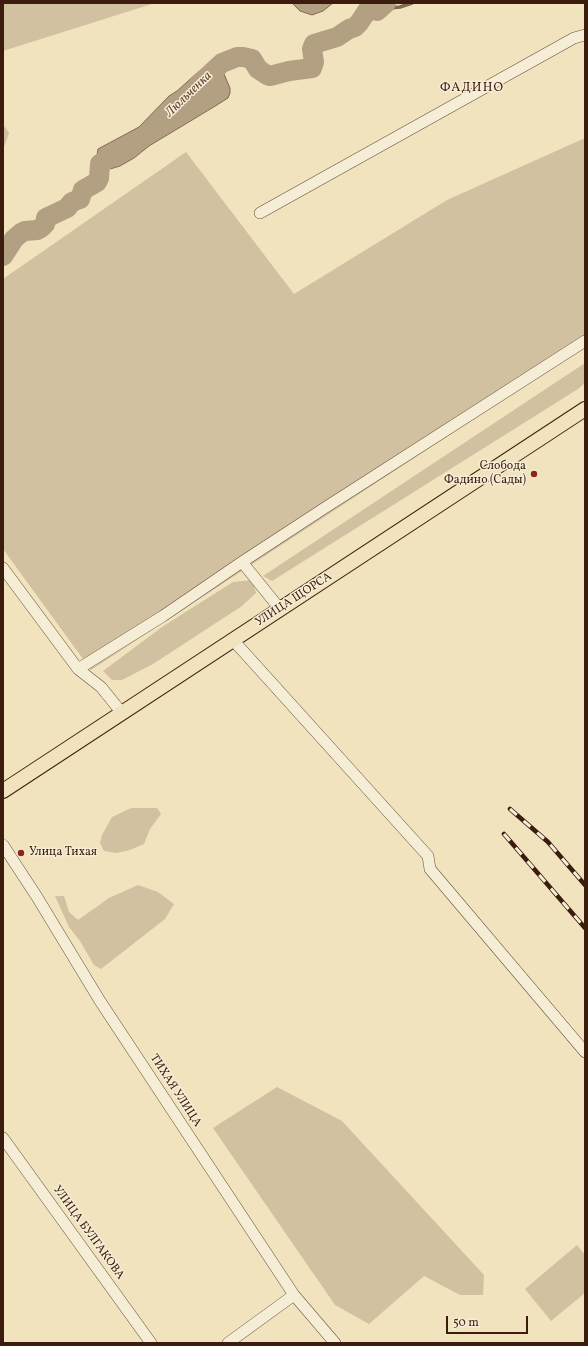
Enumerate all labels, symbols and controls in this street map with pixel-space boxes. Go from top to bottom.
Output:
water label: Люльченка [162,69,216,121]
district label: ФАДИНО [440,81,504,97]
place label: Слобода Фадино (Сады) [444,460,526,488]
marker: Слобода Фадино (Сады) [529,469,539,479]
street label: УЛИЦА ЩОРСА [253,570,335,630]
place label: Улица Тихая [29,846,97,860]
marker: Улица Тихая [16,848,26,858]
street label: ТИХАЯ УЛИЦА [146,1052,204,1130]
street label: УЛИЦА БУЛГАКОВА [49,1183,127,1283]
scale bar [448,1308,530,1334]
text: 50 m [453,1315,479,1331]

